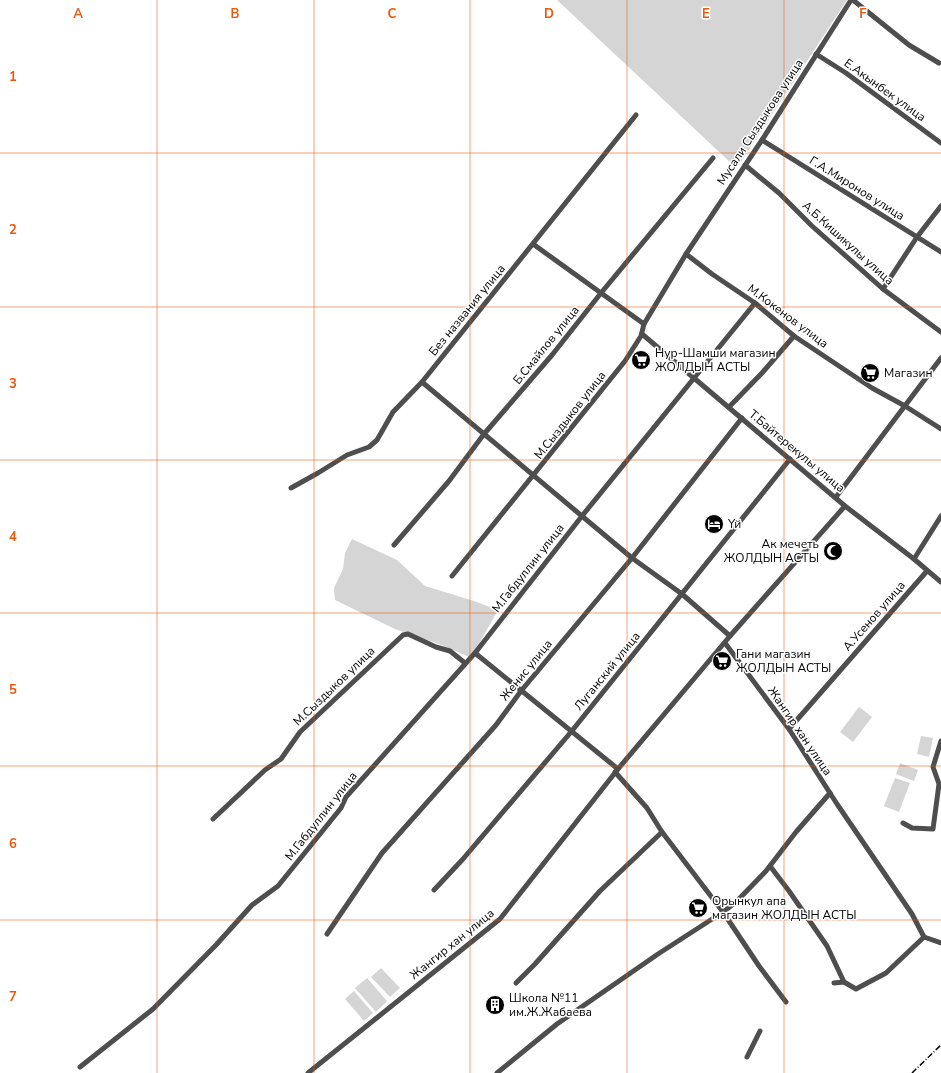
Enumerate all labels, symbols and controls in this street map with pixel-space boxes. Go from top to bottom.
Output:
text: A [73,5,83,23]
text: B [231,5,240,23]
text: C [388,5,397,23]
text: D [544,5,554,23]
text: E [702,5,710,23]
text: F [859,5,867,23]
street label: Е.Акынбек улица [841,55,929,125]
street label: Мусали Сыздыкова улица [713,56,807,188]
text: 1 [9,68,17,86]
street label: Г.А.Миронов улица [806,152,908,224]
street label: А.Б.Кишикулы улица [799,198,897,288]
text: 2 [9,221,17,239]
street label: Без названия улица [425,261,509,359]
street label: М.Кокенов улица [744,280,832,352]
street label: Б.Смайлов улица [509,302,583,388]
place label: Нур-Шамши магазин ЖОЛДЫН АСТЫ [655,345,776,375]
supermarket icon: Нур-Шамши магазин ЖОЛДЫН АСТЫ [630,349,652,371]
supermarket icon: Магазин [859,362,881,384]
place label: Магазин [884,365,932,381]
street label: М.Сыздыков улица [531,368,609,462]
text: 3 [9,375,17,393]
street label: Т.Байтерекулы улица [746,406,848,496]
hotel icon: Үй [703,513,725,535]
place label: Үй [727,516,741,532]
street label: М.Габдуллин улица [488,520,568,616]
text: 4 [9,528,17,546]
place label: Ак мечеть ЖОЛДЫН АСТЫ [724,536,819,566]
mosque icon: Ак мечеть ЖОЛДЫН АСТЫ [822,540,844,562]
street label: А.Усенов улица [839,578,909,654]
street label: Луганский улица [570,628,644,714]
street label: Женис улица [496,636,556,704]
street label: М.Сыздыков улица [290,643,378,729]
place label: Гани магазин ЖОЛДЫН АСТЫ [736,646,831,676]
supermarket icon: Гани магазин ЖОЛДЫН АСТЫ [711,650,733,672]
text: 5 [9,681,17,699]
street label: Жангир хан улица [764,683,836,779]
street label: М.Габдуллин улица [281,768,361,864]
text: 6 [9,835,17,853]
place label: Орынкул апа магазин ЖОЛДЫН АСТЫ [712,893,857,923]
supermarket icon: Орынкул апа магазин ЖОЛДЫН АСТЫ [687,897,709,919]
street label: Жангир хан улица [407,905,497,983]
text: 7 [9,988,17,1006]
place label: Школа №11 им.Ж.Жабаева [509,990,592,1020]
building icon: Школа №11 им.Ж.Жабаева [484,994,506,1016]

